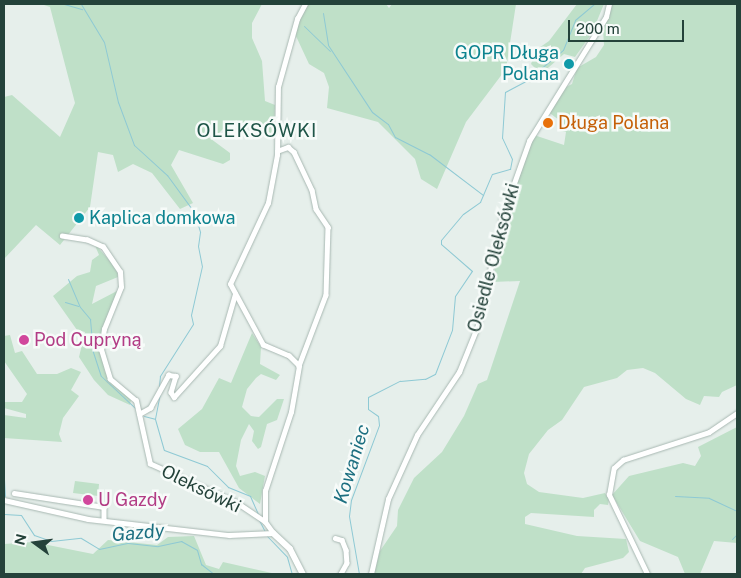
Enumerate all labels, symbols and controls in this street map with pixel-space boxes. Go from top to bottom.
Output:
scale bar [571,10,687,42]
text: 200 m [576,20,620,37]
place label: GOPR Długa Polana [455,43,559,86]
marker: GOPR Długa Polana [563,58,575,70]
place label: Długa Polana [558,112,669,134]
marker: Długa Polana [542,117,554,129]
district label: OLEKSÓWKI [195,120,319,142]
street label: Osiedle Oleksówki [464,181,524,335]
place label: Kaplica domkowa [89,207,236,229]
marker: Kaplica domkowa [73,212,85,224]
place label: Pod Cupryną [34,329,141,351]
marker: Pod Cupryną [18,334,30,346]
water label: Kowaniec [329,422,375,506]
street label: Oleksówki [158,460,244,518]
place label: U Gazdy [98,489,167,511]
marker: U Gazdy [82,494,94,506]
north arrow [10,518,60,568]
water label: Gazdy [111,519,165,547]
text: N [11,532,30,547]

